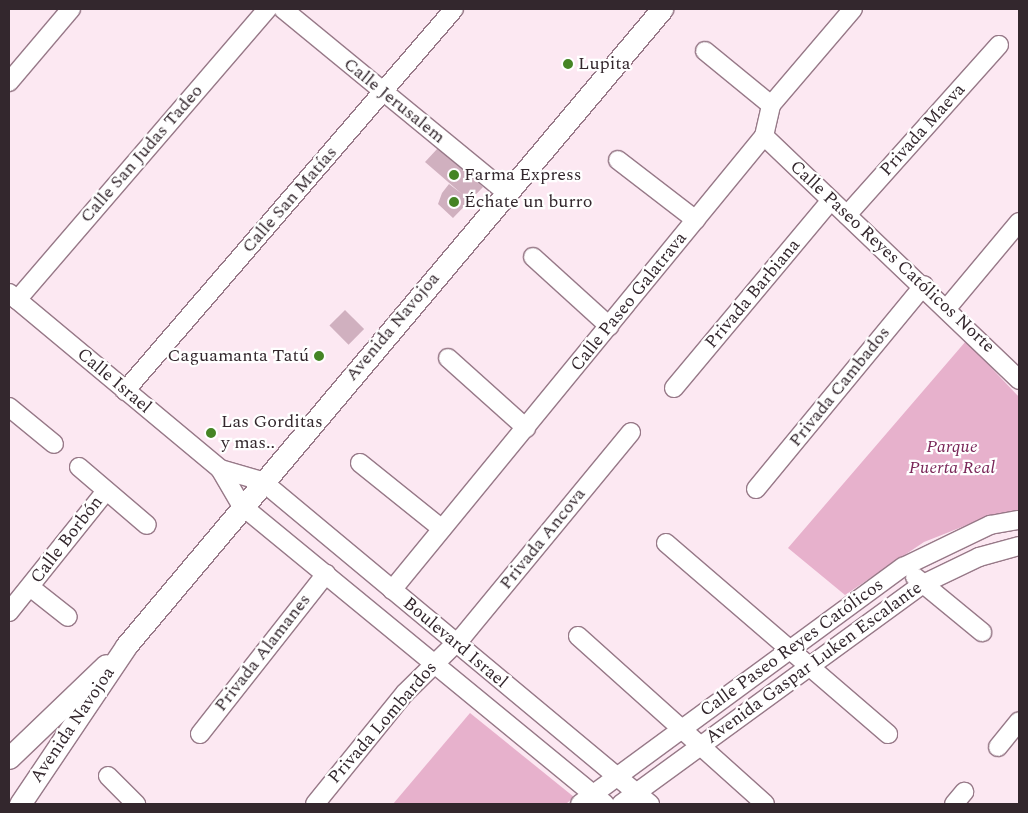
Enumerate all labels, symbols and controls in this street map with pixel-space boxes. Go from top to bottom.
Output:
place label: Lupita [578,53,630,75]
street label: Calle Jerusalem [339,54,449,148]
marker: Lupita [562,58,574,70]
street label: Privada Maeva [876,79,970,181]
street label: Calle San Judas Tadeo [76,80,208,228]
street label: Calle San Matías [238,142,342,258]
street label: Calle Paseo Reyes Católicos Norte [785,156,999,358]
place label: Farma Express [464,164,581,186]
marker: Farma Express [448,169,460,181]
place label: Échate un burro [464,191,592,213]
marker: Échate un burro [448,196,460,208]
street label: Calle Paseo Galatrava [566,228,692,376]
street label: Privada Barbiana [701,235,805,353]
street label: Avenida Navojoa [341,268,445,386]
street label: Privada Cambados [785,322,895,452]
street label: Calle Israel [72,344,156,418]
place label: Caguamanta Tatú [167,345,309,367]
marker: Caguamanta Tatú [313,350,325,362]
place label: Las Gorditas y mas.. [221,412,323,454]
marker: Las Gorditas y mas.. [205,427,217,439]
park label: Parque Puerta Real [909,437,995,479]
street label: Privada Ancova [495,484,591,594]
street label: Calle Borbón [26,492,108,588]
street label: Calle Paseo Reyes Católicos [696,574,888,722]
street label: Avenida Gaspar Luken Escalante [702,577,926,749]
street label: Privada Alamanes [210,590,316,716]
street label: Boulevard Israel [398,593,512,693]
street label: Privada Lombardos [324,657,442,789]
street label: Avenida Navojoa [26,663,120,787]

